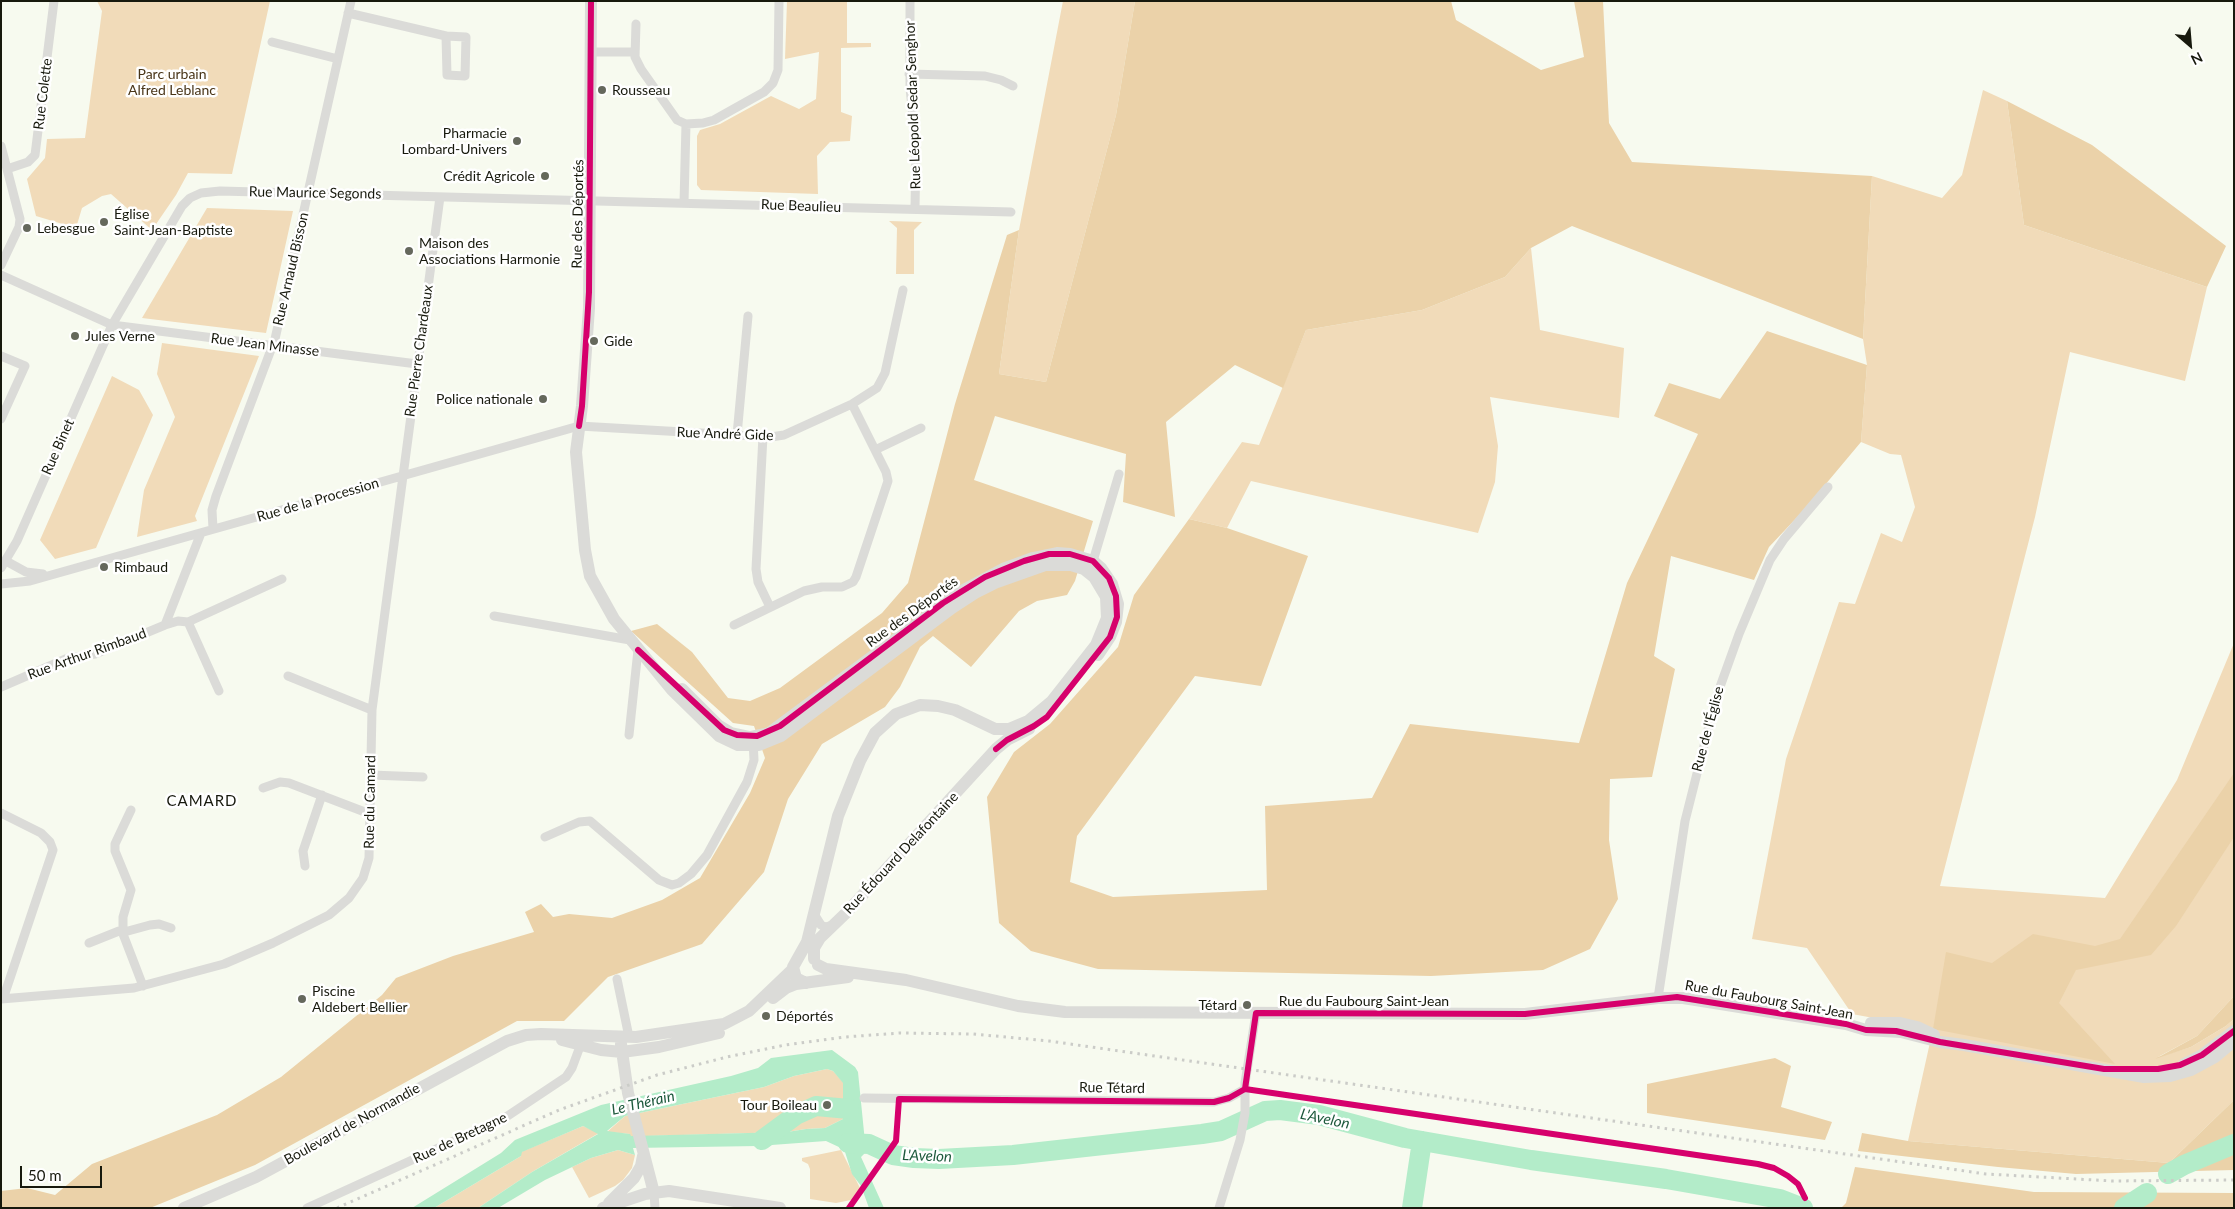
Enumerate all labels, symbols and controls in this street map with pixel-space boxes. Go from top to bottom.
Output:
street label: Rue Léopold Sedar Senghor [902,20,924,190]
north arrow [2165,20,2215,70]
text: N [2188,49,2206,69]
street label: Rue Colette [30,57,56,131]
park label: Parc urbain Alfred Leblanc [128,66,216,98]
place label: Rousseau [612,82,670,98]
marker: Rousseau [596,84,608,96]
place label: Pharmacie Lombard-Univers [401,125,507,158]
marker: Pharmacie Lombard-Univers [511,135,523,147]
street label: Rue des Déportés [569,159,587,269]
place label: Crédit Agricole [443,168,535,184]
marker: Crédit Agricole [539,170,551,182]
street label: Rue Maurice Segonds [249,183,381,203]
street label: Rue Beaulieu [761,196,841,216]
place label: Église Saint-Jean-Baptiste [114,206,233,238]
street label: Rue Arnaud Bisson [270,211,312,327]
marker: Église Saint-Jean-Baptiste [98,216,110,228]
place label: Lebesgue [37,220,95,236]
marker: Lebesgue [21,222,33,234]
place label: Maison des Associations Harmonie [419,235,560,268]
marker: Maison des Associations Harmonie [403,245,415,257]
street label: Rue Pierre Chardeaux [401,284,437,418]
place label: Jules Verne [85,328,155,344]
marker: Jules Verne [69,330,81,342]
street label: Rue Jean Minasse [210,330,320,360]
place label: Gide [604,333,633,349]
marker: Gide [588,335,600,347]
place label: Police nationale [436,391,533,407]
marker: Police nationale [537,393,549,405]
street label: Rue Binet [38,416,78,478]
street label: Rue André Gide [676,424,774,444]
street label: Rue de la Procession [255,475,381,525]
place label: Rimbaud [114,559,168,575]
marker: Rimbaud [98,561,110,573]
street label: Rue des Déportés [863,573,961,651]
street label: Rue Arthur Rimbaud [25,625,149,683]
street label: Rue de l'Église [1689,685,1727,773]
street label: Rue du Camard [361,755,379,849]
street label: Rue Édouard Delafontaine [840,788,962,918]
district label: CAMARD [166,792,238,810]
street label: Rue du Faubourg Saint-Jean [1684,977,1854,1023]
place label: Piscine Aldebert Bellier [312,983,408,1016]
marker: Piscine Aldebert Bellier [296,993,308,1005]
street label: Rue du Faubourg Saint-Jean [1279,993,1449,1009]
place label: Tétard [1198,997,1237,1013]
marker: Tétard [1241,999,1253,1011]
place label: Déportés [776,1008,833,1024]
marker: Déportés [760,1010,772,1022]
street label: Rue Tétard [1079,1079,1145,1097]
street label: Boulevard de Normandie [281,1080,423,1168]
water label: Le Thérain [610,1087,676,1119]
place label: Tour Boileau [740,1097,817,1113]
marker: Tour Boileau [821,1099,833,1111]
water label: L'Avelon [1299,1105,1351,1133]
street label: Rue de Bretagne [410,1109,510,1167]
water label: L'Avelon [902,1146,952,1166]
scale bar [22,1156,105,1188]
text: 50 m [28,1166,62,1184]

